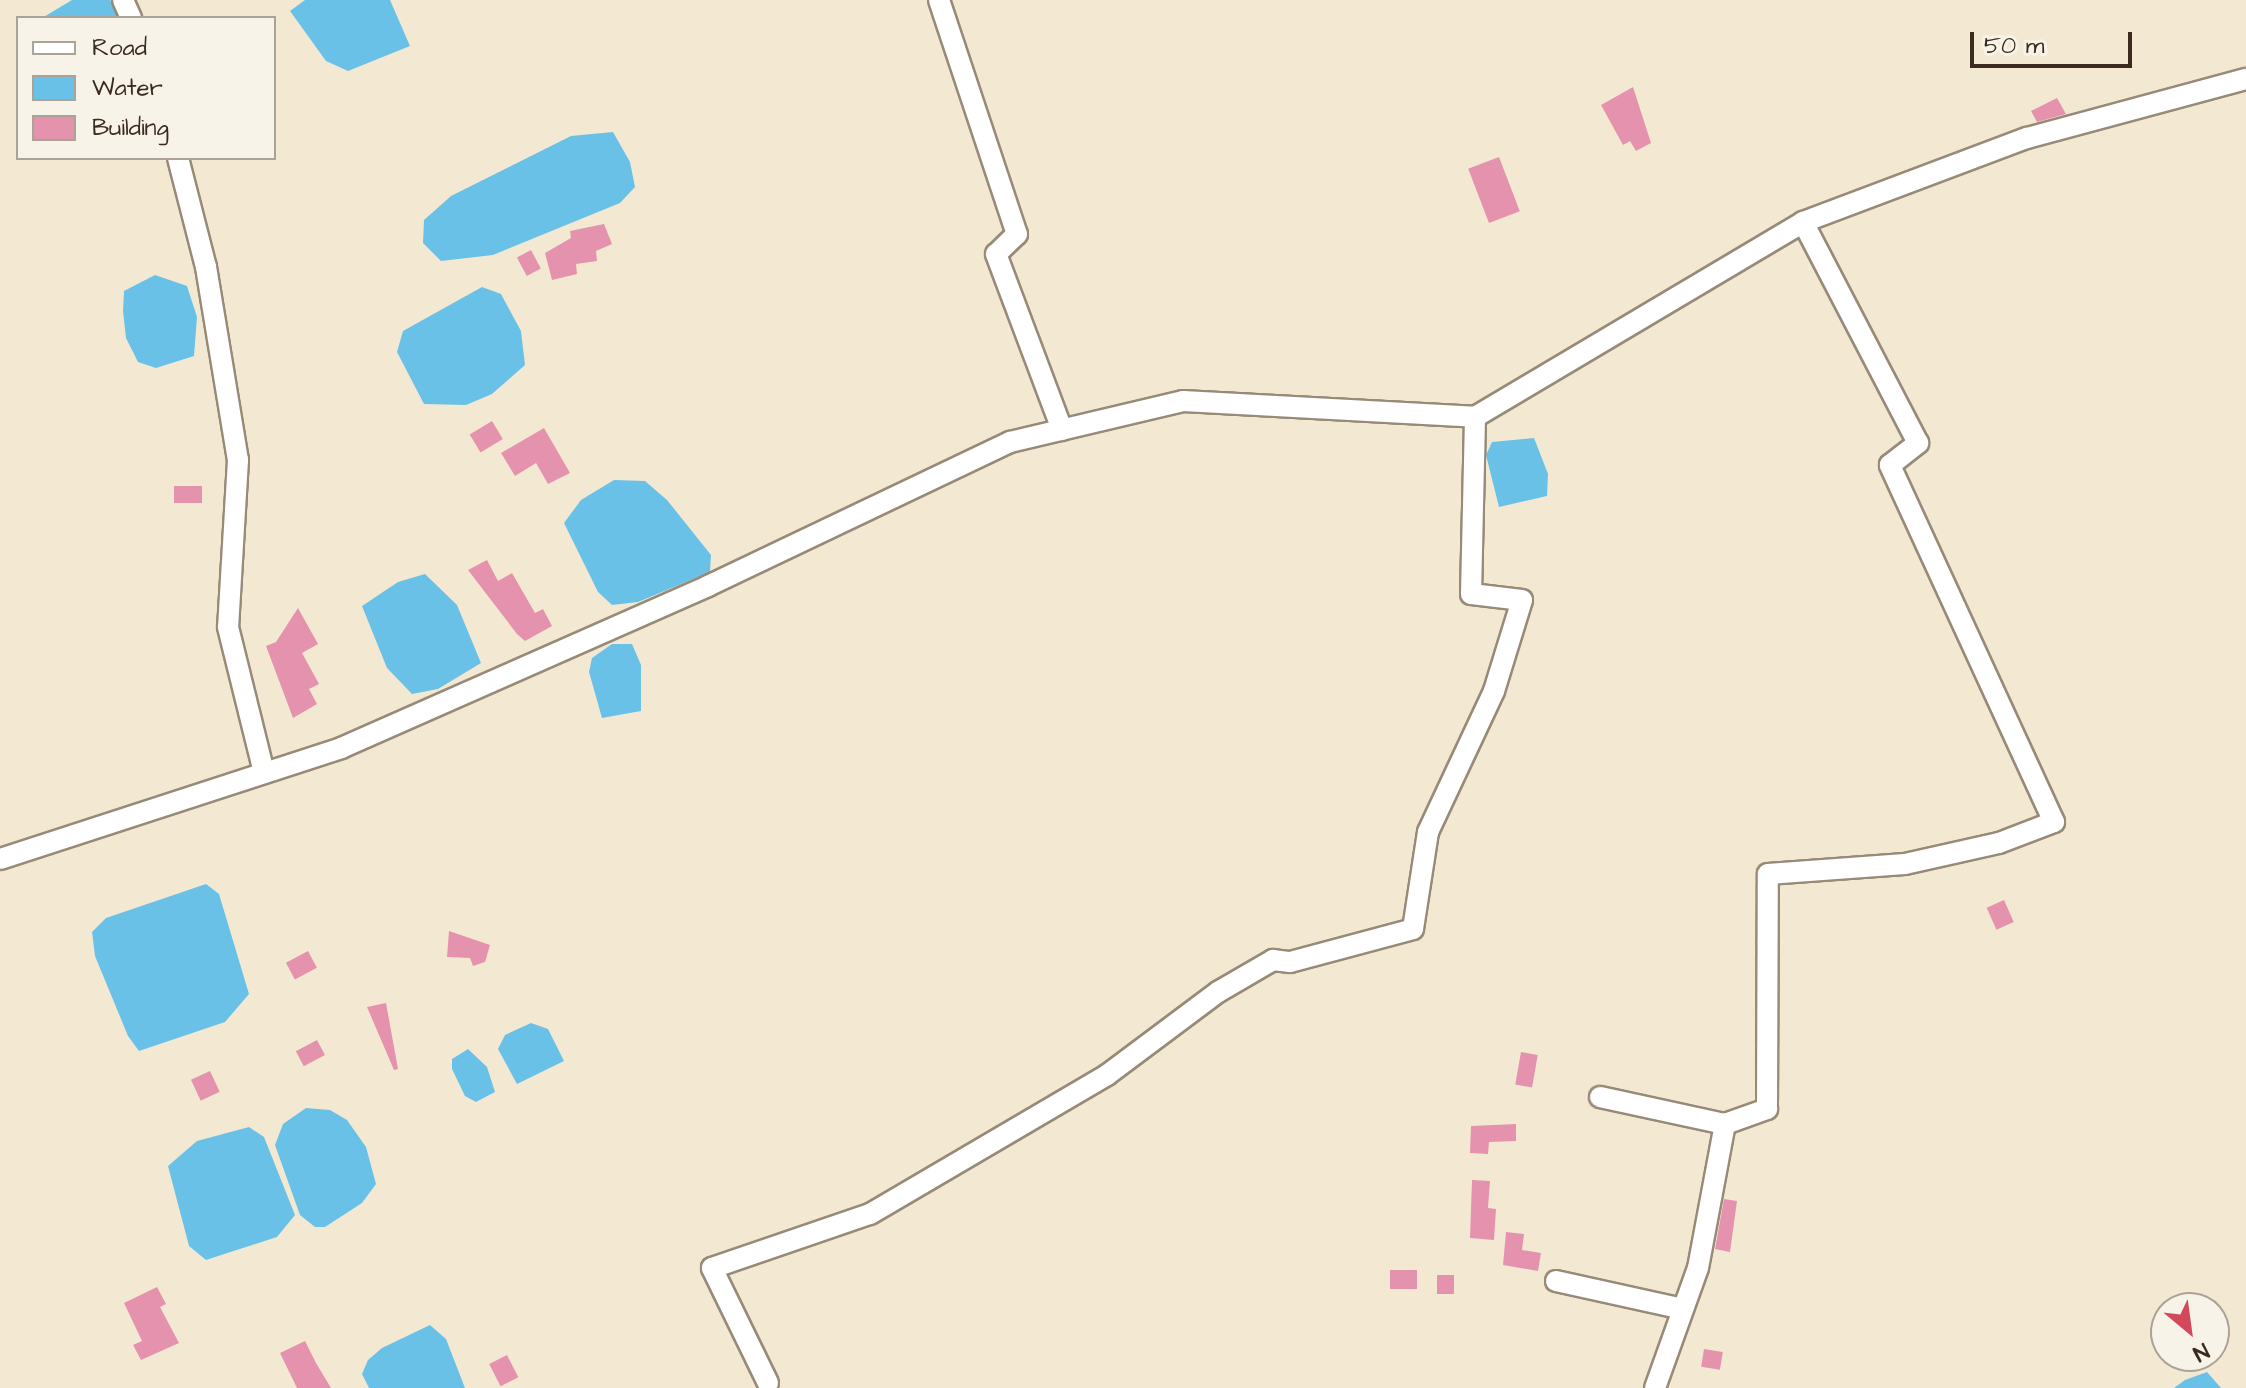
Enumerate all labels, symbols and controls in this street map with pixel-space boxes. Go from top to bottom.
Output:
legend [16,16,276,160]
scale bar [1974,16,2136,66]
text: 50 m [1984,29,2044,63]
text: Road [92,31,147,65]
text: Water [92,71,163,105]
text: Building [92,111,169,145]
north arrow [2150,1292,2230,1372]
text: N [2187,1335,2214,1369]

